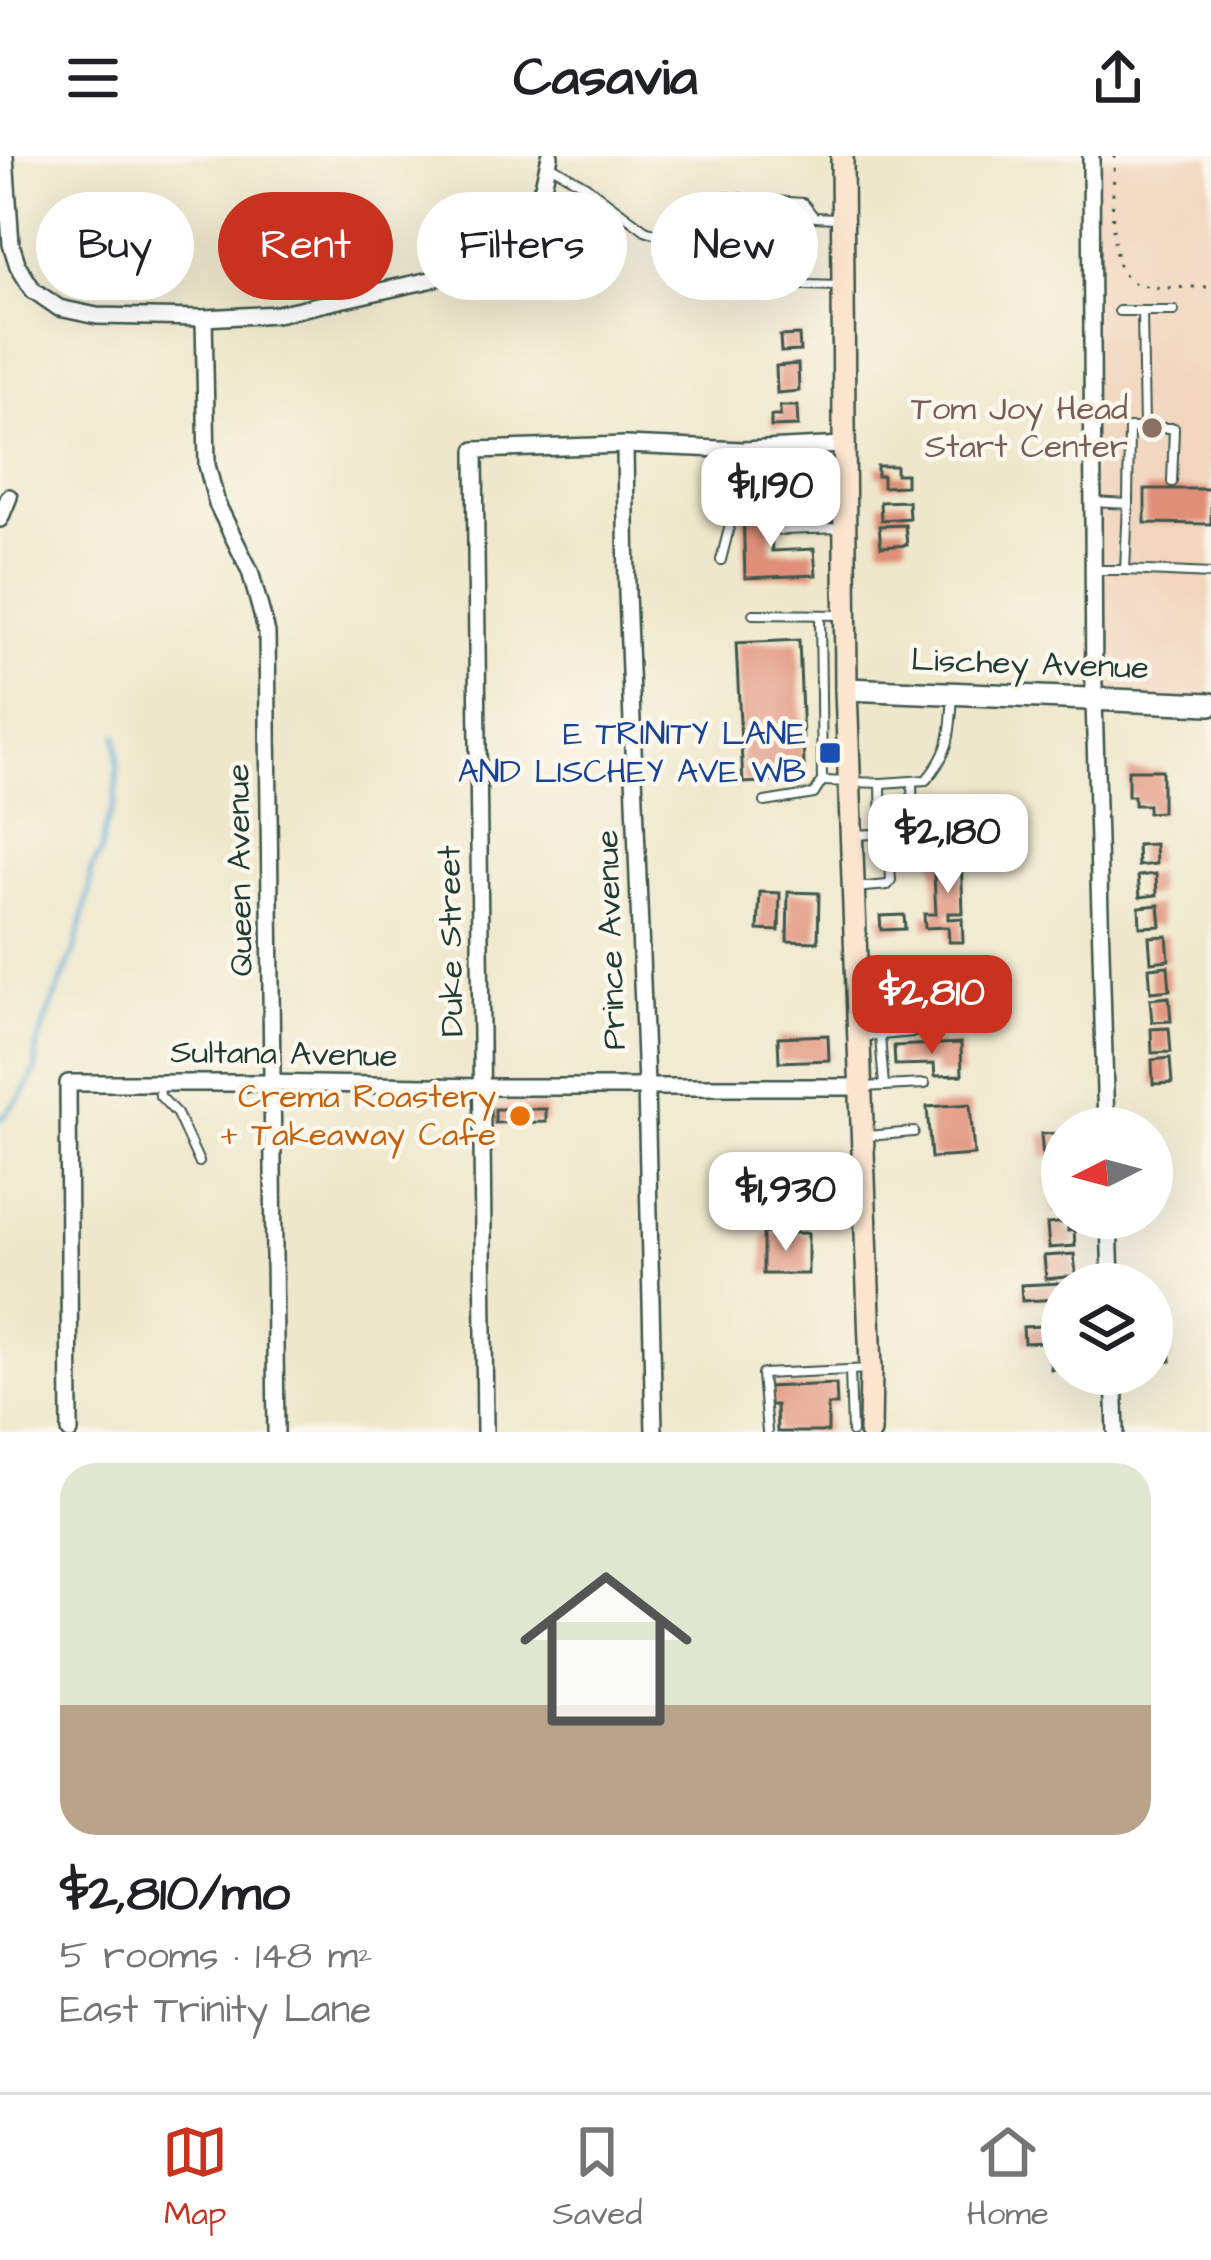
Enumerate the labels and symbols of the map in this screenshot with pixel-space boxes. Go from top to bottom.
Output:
place label: Tom Joy Head Start Center [911,386,1128,470]
marker: Tom Joy Head Start Center [1139,415,1165,441]
pin: $1,190 [673,448,869,550]
street label: Lischey Avenue [910,637,1150,692]
place label: E TRINITY LANE AND LISCHEY AVE WB [458,711,806,795]
marker: E TRINITY LANE AND LISCHEY AVE WB [817,740,843,766]
street label: Queen Avenue [215,763,265,977]
pin: $2,180 [850,794,1046,896]
street label: Prince Avenue [584,829,638,1051]
street label: Duke Street [426,845,476,1037]
pin: $2,810 [834,955,1030,1057]
street label: Sultana Avenue [170,1029,398,1079]
place label: Crema Roastery + Takeaway Cafe [221,1074,496,1159]
marker: Crema Roastery + Takeaway Cafe [507,1103,533,1129]
north arrow [1041,1107,1173,1239]
pin: $1,930 [688,1152,884,1254]

